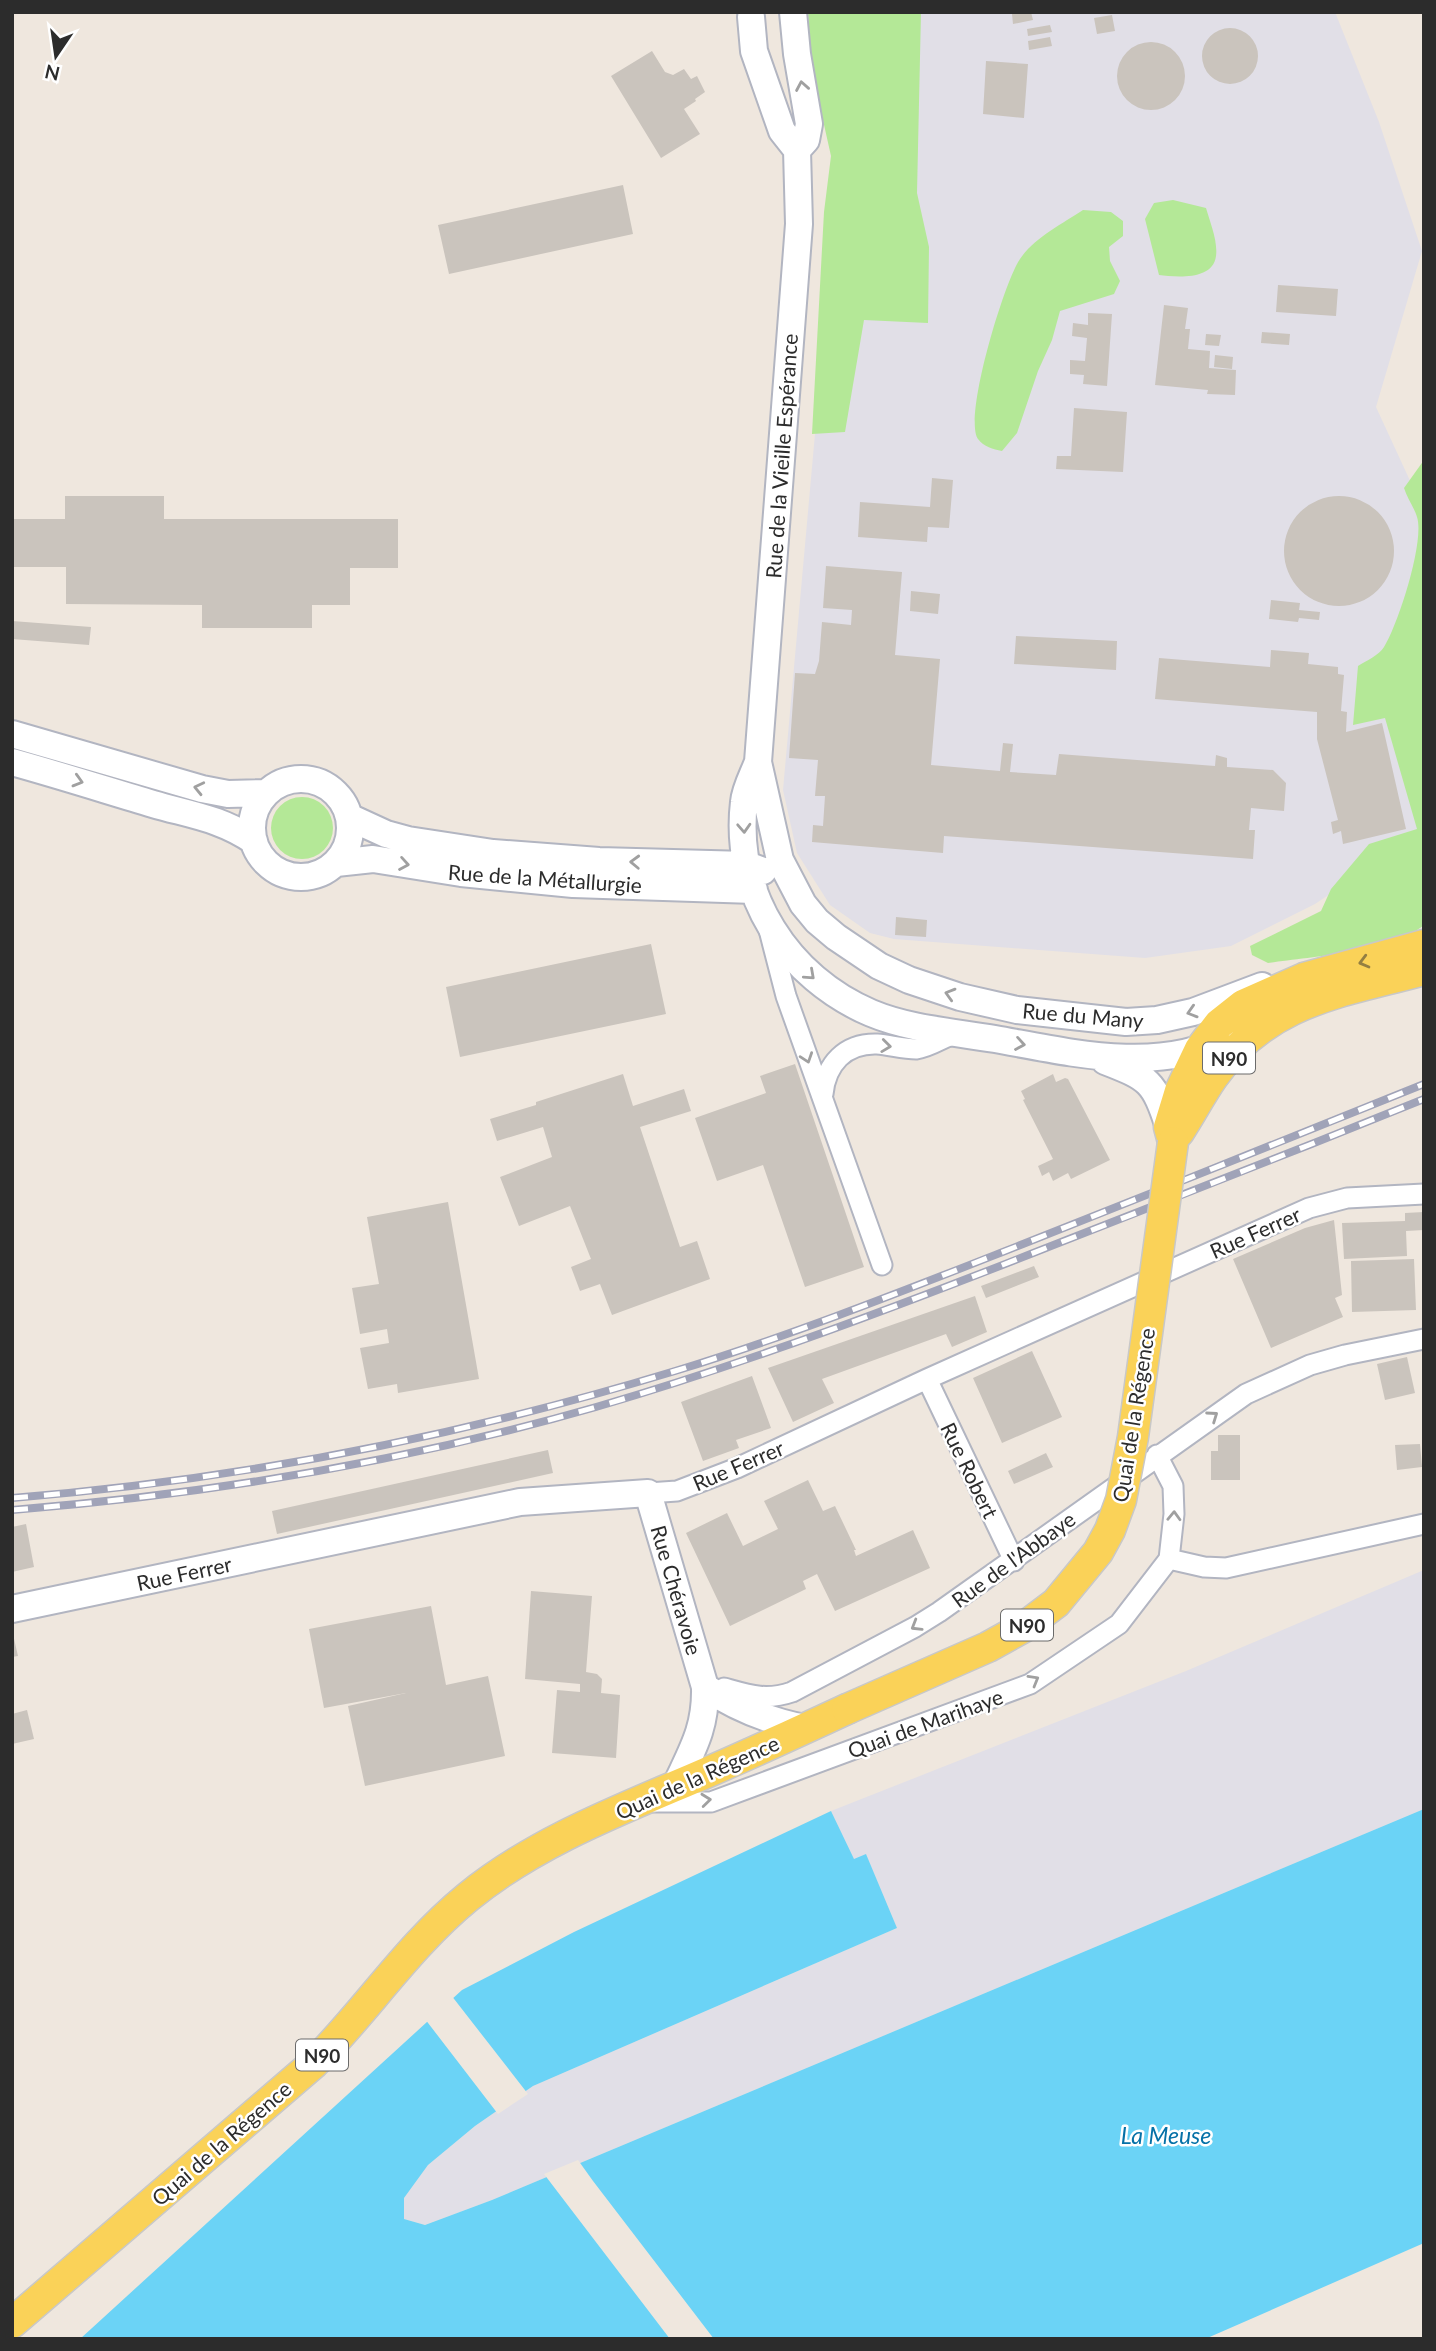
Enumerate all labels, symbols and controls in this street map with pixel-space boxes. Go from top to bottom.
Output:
north arrow [21,21,91,91]
text: N [42,60,62,86]
one-way arrow [795,80,810,92]
street label: Rue de la Vieille Espérance [760,333,802,579]
one-way arrow [72,773,84,787]
one-way arrow [193,781,205,796]
one-way arrow [736,823,751,834]
one-way arrow [630,854,641,869]
one-way arrow [398,856,410,871]
street label: Rue de la Métallurgie [447,859,643,897]
one-way arrow [1358,954,1370,968]
one-way arrow [802,966,815,979]
one-way arrow [944,988,956,1003]
street label: Rue du Many [1021,997,1145,1033]
one-way arrow [1186,1003,1198,1018]
one-way arrow [1014,1035,1026,1050]
one-way arrow [881,1038,892,1053]
road number: N90 [1203,1042,1255,1074]
one-way arrow [799,1051,813,1063]
street label: Rue Ferrer [1206,1201,1305,1263]
street label: Quai de la Régence [1107,1326,1159,1504]
one-way arrow [1205,1412,1218,1424]
street label: Rue Robert [936,1418,1004,1522]
street label: Rue Ferrer [689,1434,788,1495]
street label: Rue de l'Abbaye [946,1506,1080,1612]
one-way arrow [1166,1510,1181,1521]
street label: Rue Chéravoie [647,1522,707,1658]
street label: Rue Ferrer [134,1551,234,1595]
road number: N90 [1001,1610,1053,1640]
one-way arrow [911,1617,924,1630]
one-way arrow [1026,1675,1039,1688]
street label: Quai de Marihaye [844,1683,1006,1763]
street label: Quai de la Régence [611,1730,783,1824]
one-way arrow [700,1793,712,1808]
road number: N90 [296,2039,348,2070]
street label: Quai de la Régence [146,2076,296,2210]
water label: La Meuse [1121,2121,1211,2149]

